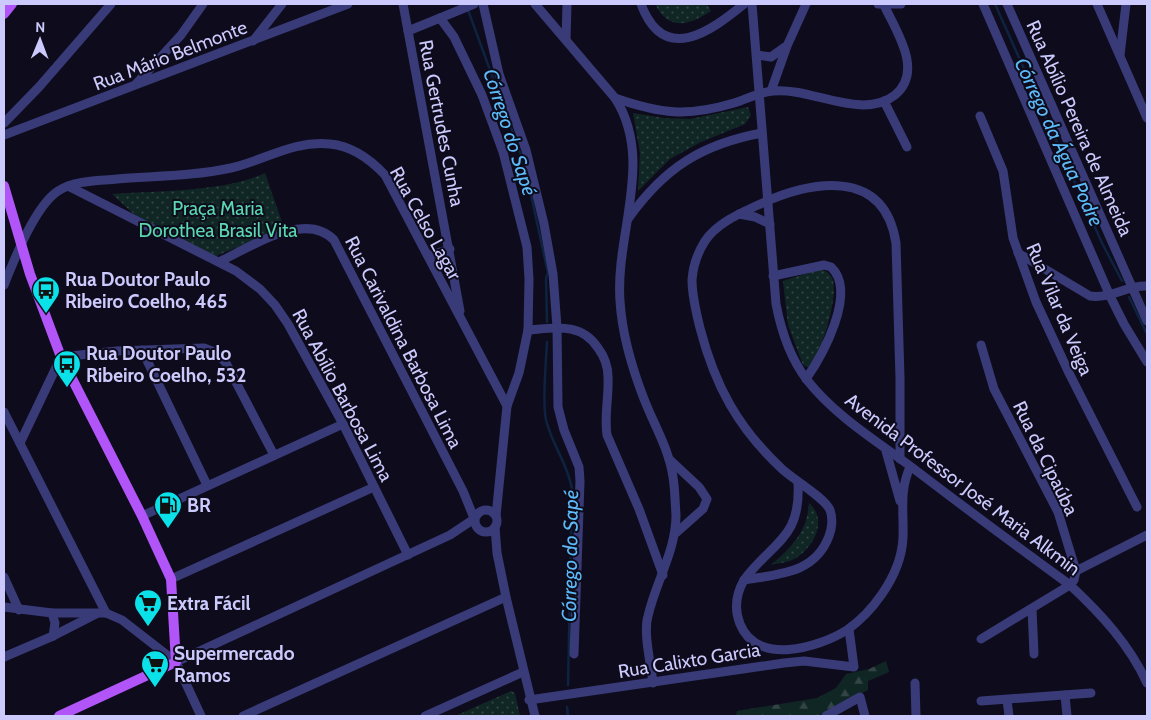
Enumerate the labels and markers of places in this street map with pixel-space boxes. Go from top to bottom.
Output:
place label: Rua Doutor Paulo Ribeiro Coelho, 465 [65,268,227,313]
bus stop icon: Rua Doutor Paulo Ribeiro Coelho, 465 [31,275,61,314]
place label: Rua Doutor Paulo Ribeiro Coelho, 532 [86,342,246,387]
bus stop icon: Rua Doutor Paulo Ribeiro Coelho, 532 [52,349,82,388]
fuel station icon: BR [153,490,183,529]
place label: BR [187,494,211,517]
supermarket icon: Extra Fácil [133,588,163,627]
place label: Extra Fácil [167,592,250,615]
place label: Supermercado Ramos [174,642,295,687]
supermarket icon: Supermercado Ramos [140,649,170,688]

